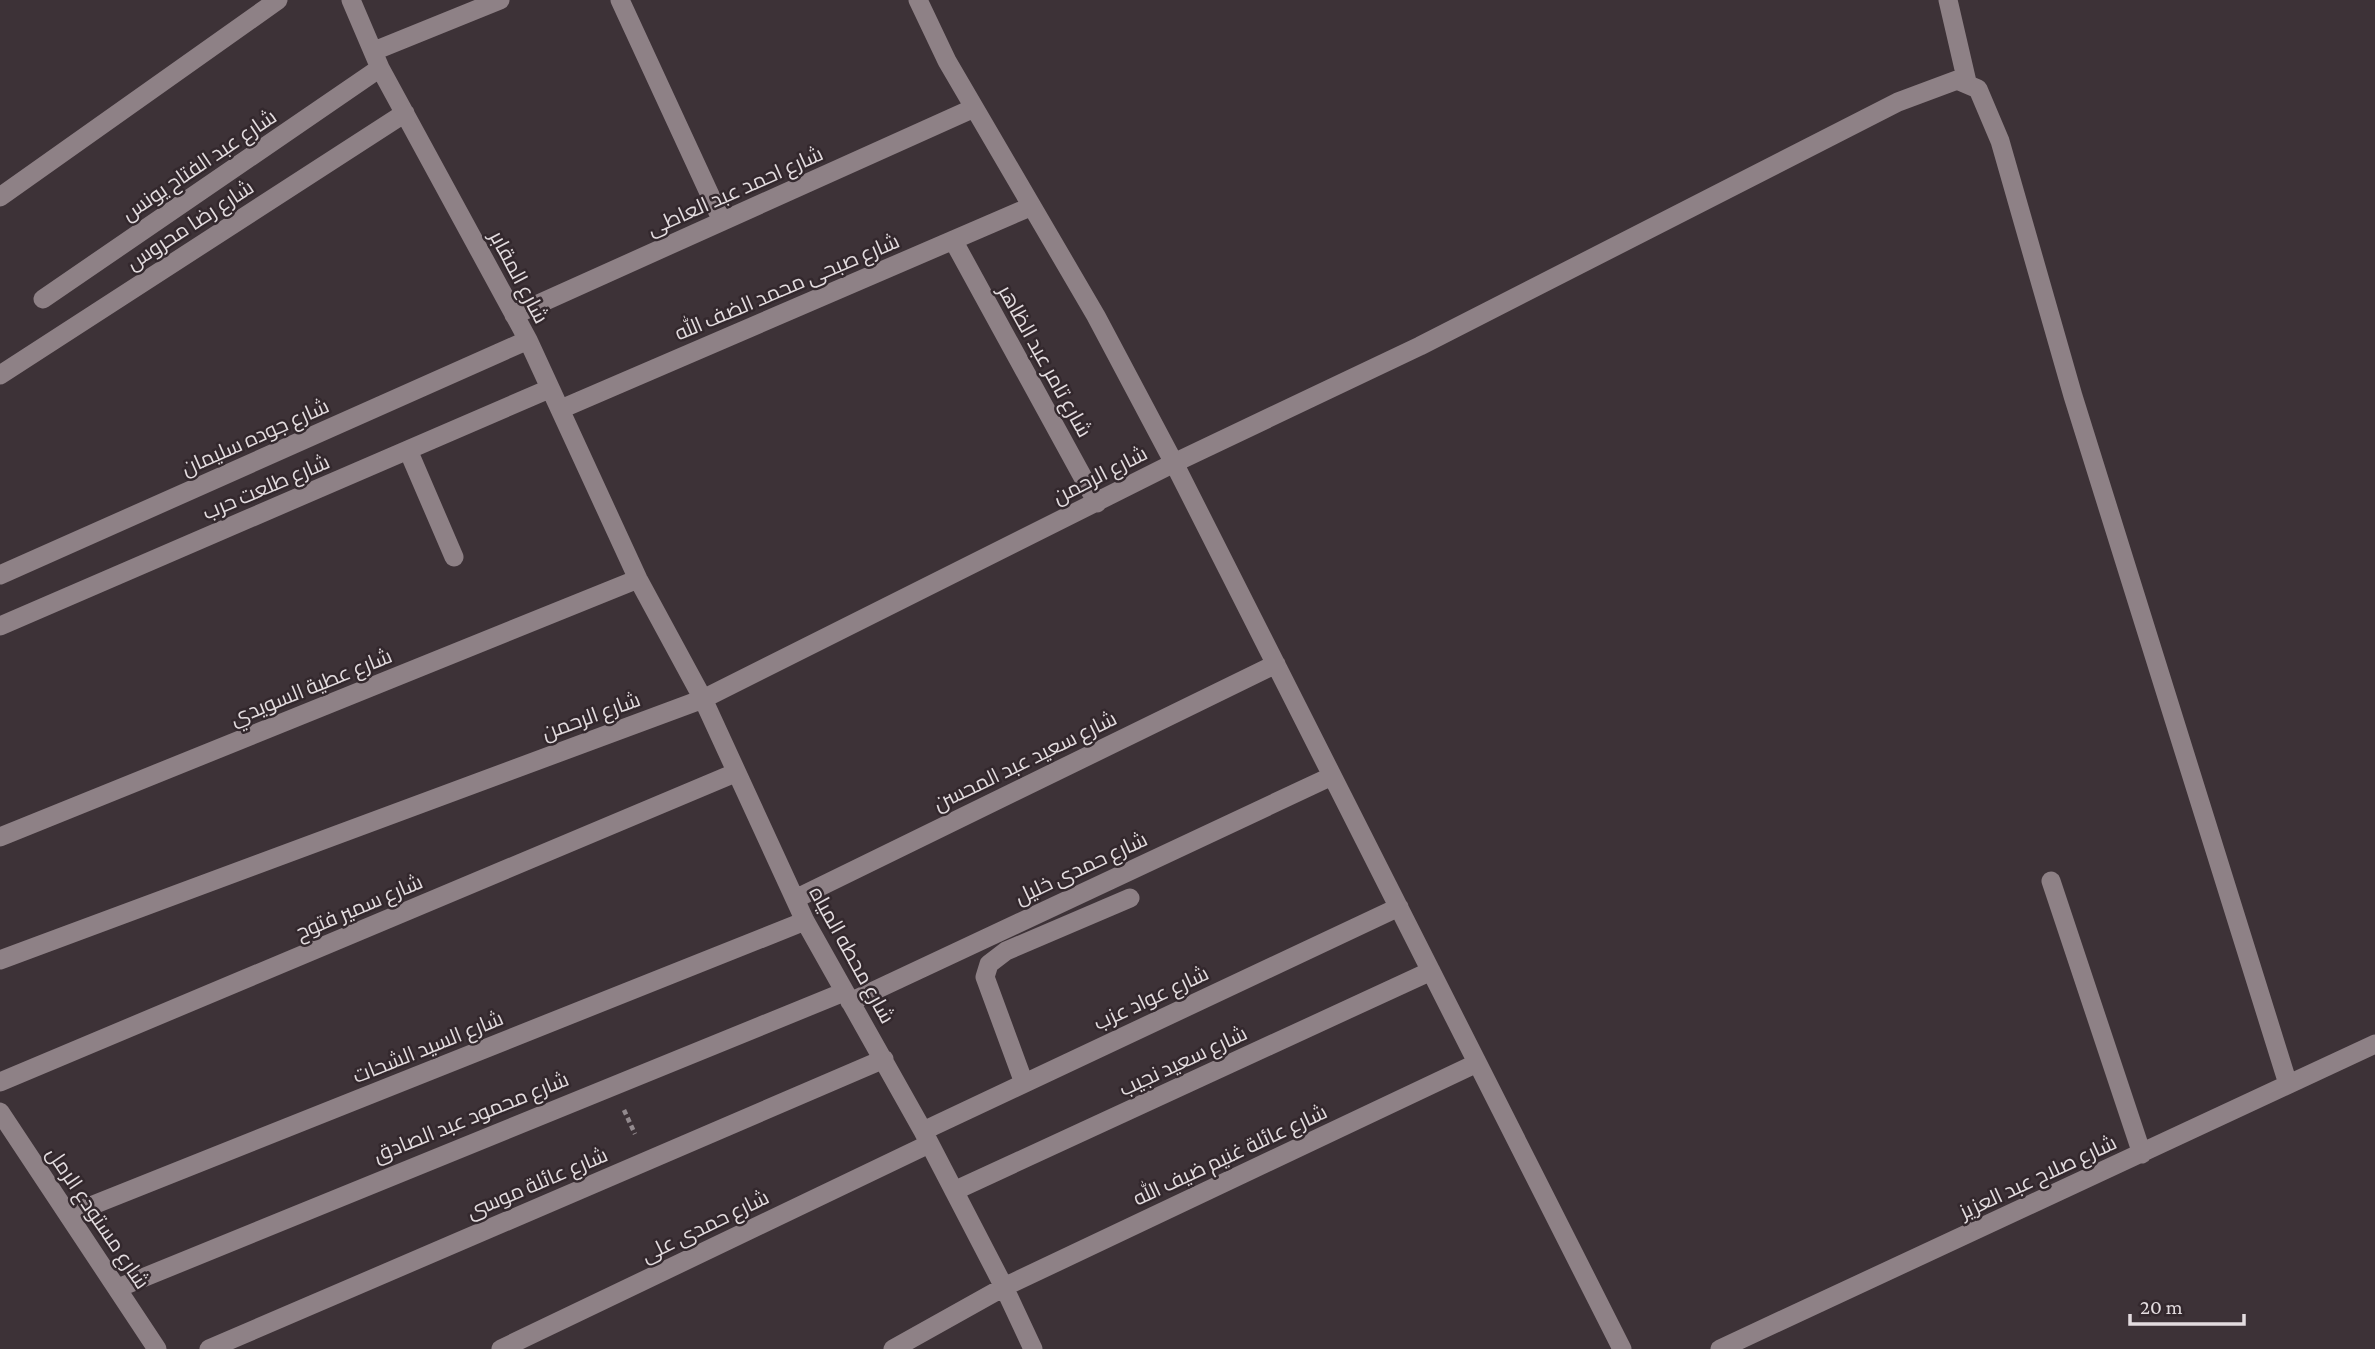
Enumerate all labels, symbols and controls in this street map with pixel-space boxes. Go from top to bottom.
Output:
street label: شارع عبد الفتاح يونس [117,104,282,227]
street label: شارع احمد عبد العاطى [643,141,828,242]
street label: شارع رضا محروس [122,175,259,277]
street label: شارع المقابر [482,226,553,328]
street label: شارع صبحى محمد الضف الله [670,227,904,347]
street label: شارع تامر عبد الظاهر [991,280,1097,442]
street label: شارع جوده سليمان [177,394,333,482]
street label: شارع الرحمن [1049,441,1152,511]
street label: شارع طلعت حرب [199,449,334,526]
street label: شارع عطية السويدي [227,644,397,734]
street label: شارع الرحمن [539,687,644,747]
street label: شارع سعيد عبد المحسن [929,706,1122,818]
street label: شارع حمدى خليل [1011,827,1152,911]
street label: شارع سمير فتوح [292,869,427,946]
street label: شارع محطه المياه [803,882,900,1029]
street label: شارع عواد عزب [1090,961,1213,1037]
street label: شارع السيد الشحات [349,1006,508,1090]
street label: شارع سعيد نجيب [1115,1021,1252,1103]
street label: شارع محمود عبد الصادق [370,1067,573,1169]
street label: شارع عائلة غنيم ضيف الله [1128,1098,1332,1212]
street label: شارع صلاح عبد العزيز [1955,1130,2121,1226]
street label: شارع مستودع الرمل [40,1142,154,1295]
street label: شارع عائلة موسى [463,1142,612,1225]
street label: شارع حمدى على [637,1185,774,1269]
scale bar [2130,1282,2244,1326]
text: 20 m [2140,1295,2183,1319]

